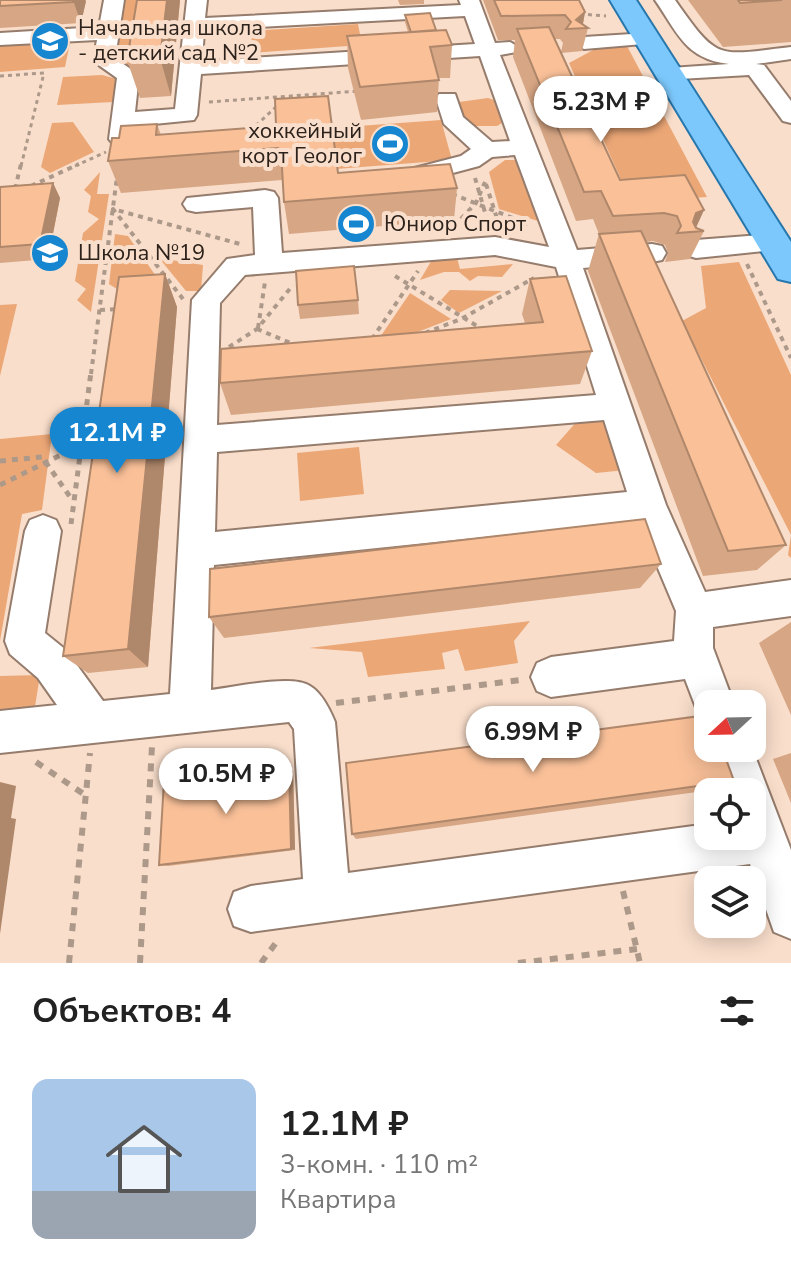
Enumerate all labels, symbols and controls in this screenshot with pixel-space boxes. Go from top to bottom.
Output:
place label: Начальная школа - детский сад №2 [78,13,263,68]
school or university icon: Начальная школа - детский сад №2 [29,20,71,62]
pin: 5.23M ₽ [527,76,675,144]
text: 5.23M ₽ [552,84,650,119]
place label: хоккейный корт Геолог [241,116,362,171]
sports icon: хоккейный корт Геолог [369,123,411,165]
sports icon: Юниор Спорт [335,203,377,245]
place label: Юниор Спорт [384,209,526,239]
school or university icon: Школа №19 [29,232,71,274]
place label: Школа №19 [78,238,205,268]
pin: 12.1M ₽ [43,407,191,475]
text: 12.1M ₽ [68,415,166,450]
north arrow [694,690,766,762]
map controls [694,690,766,938]
pin: 6.99M ₽ [459,706,607,774]
text: 6.99M ₽ [484,714,582,749]
pin: 10.5M ₽ [152,748,300,816]
text: 10.5M ₽ [177,756,275,791]
button: locate [694,778,766,850]
button: layers [694,866,766,938]
text: Объектов: 4 [32,988,231,1034]
icon: filters [715,989,759,1033]
text: 12.1M ₽ [280,1101,409,1147]
icon: home [96,1111,192,1207]
text: 3-комн. · 110 m² [280,1147,478,1182]
text: Квартира [280,1182,396,1217]

